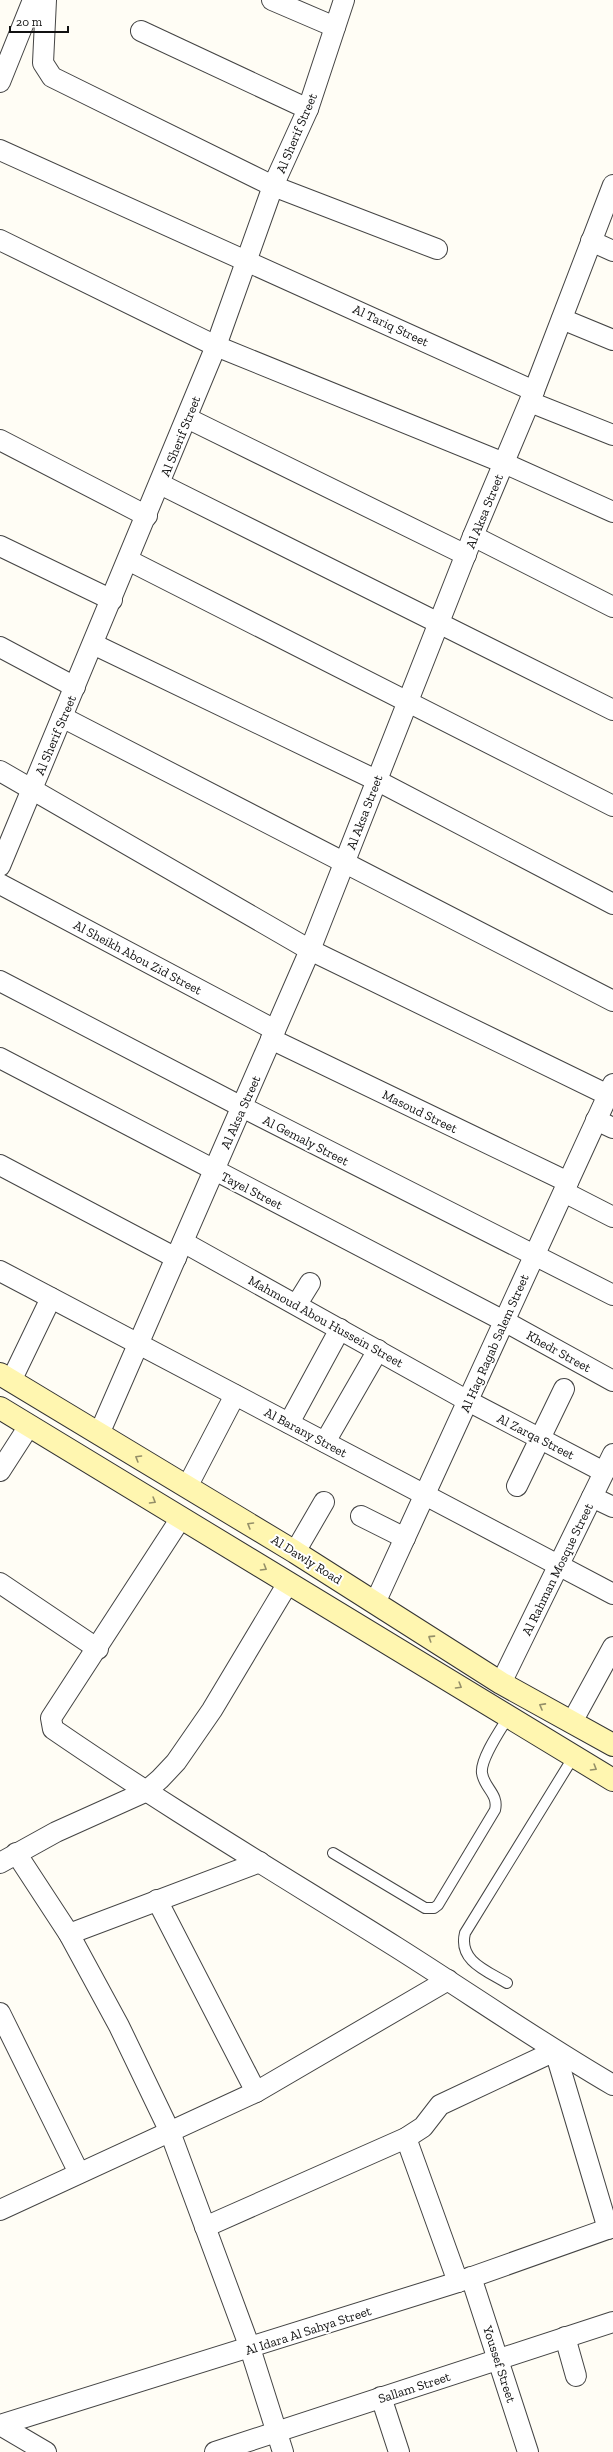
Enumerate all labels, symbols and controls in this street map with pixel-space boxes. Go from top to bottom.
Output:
scale bar [10,8,68,34]
text: 20 m [16,15,43,29]
street label: Al Sherif Street [273,91,320,176]
street label: Al Tariq Street [351,301,431,350]
street label: Al Sherif Street [157,394,204,479]
street label: Al Aksa Street [463,472,506,551]
street label: Al Sherif Street [32,693,79,778]
street label: Al Aksa Street [343,773,386,852]
street label: Al Sheikh Abou Zid Street [71,917,205,998]
street label: Al Aksa Street [218,1073,263,1151]
street label: Masoud Street [380,1087,460,1136]
street label: Al Gemaly Street [260,1112,351,1169]
street label: Tayel Street [219,1169,285,1212]
street label: Al Hag Ragab Salem Street [457,1272,532,1415]
street label: Mahmoud Abou Hussein Street [246,1273,406,1370]
street label: Khedr Street [524,1328,594,1375]
street label: Al Barany Street [262,1404,350,1461]
street label: Al Zarqa Street [495,1411,577,1462]
one-way arrow [135,1455,142,1462]
one-way arrow [149,1496,156,1503]
street label: Al Rahman Mosque Street [519,1500,596,1638]
one-way arrow [247,1522,254,1529]
street label: Al Dawly Road [269,1532,345,1587]
one-way arrow [260,1564,267,1571]
one-way arrow [428,1635,435,1643]
one-way arrow [455,1682,462,1689]
one-way arrow [539,1703,546,1710]
one-way arrow [590,1764,597,1771]
street label: Al Idara Al Sahya Street [243,2303,373,2358]
street label: Youssef Street [480,2323,519,2405]
street label: Sallam Street [376,2369,452,2406]

